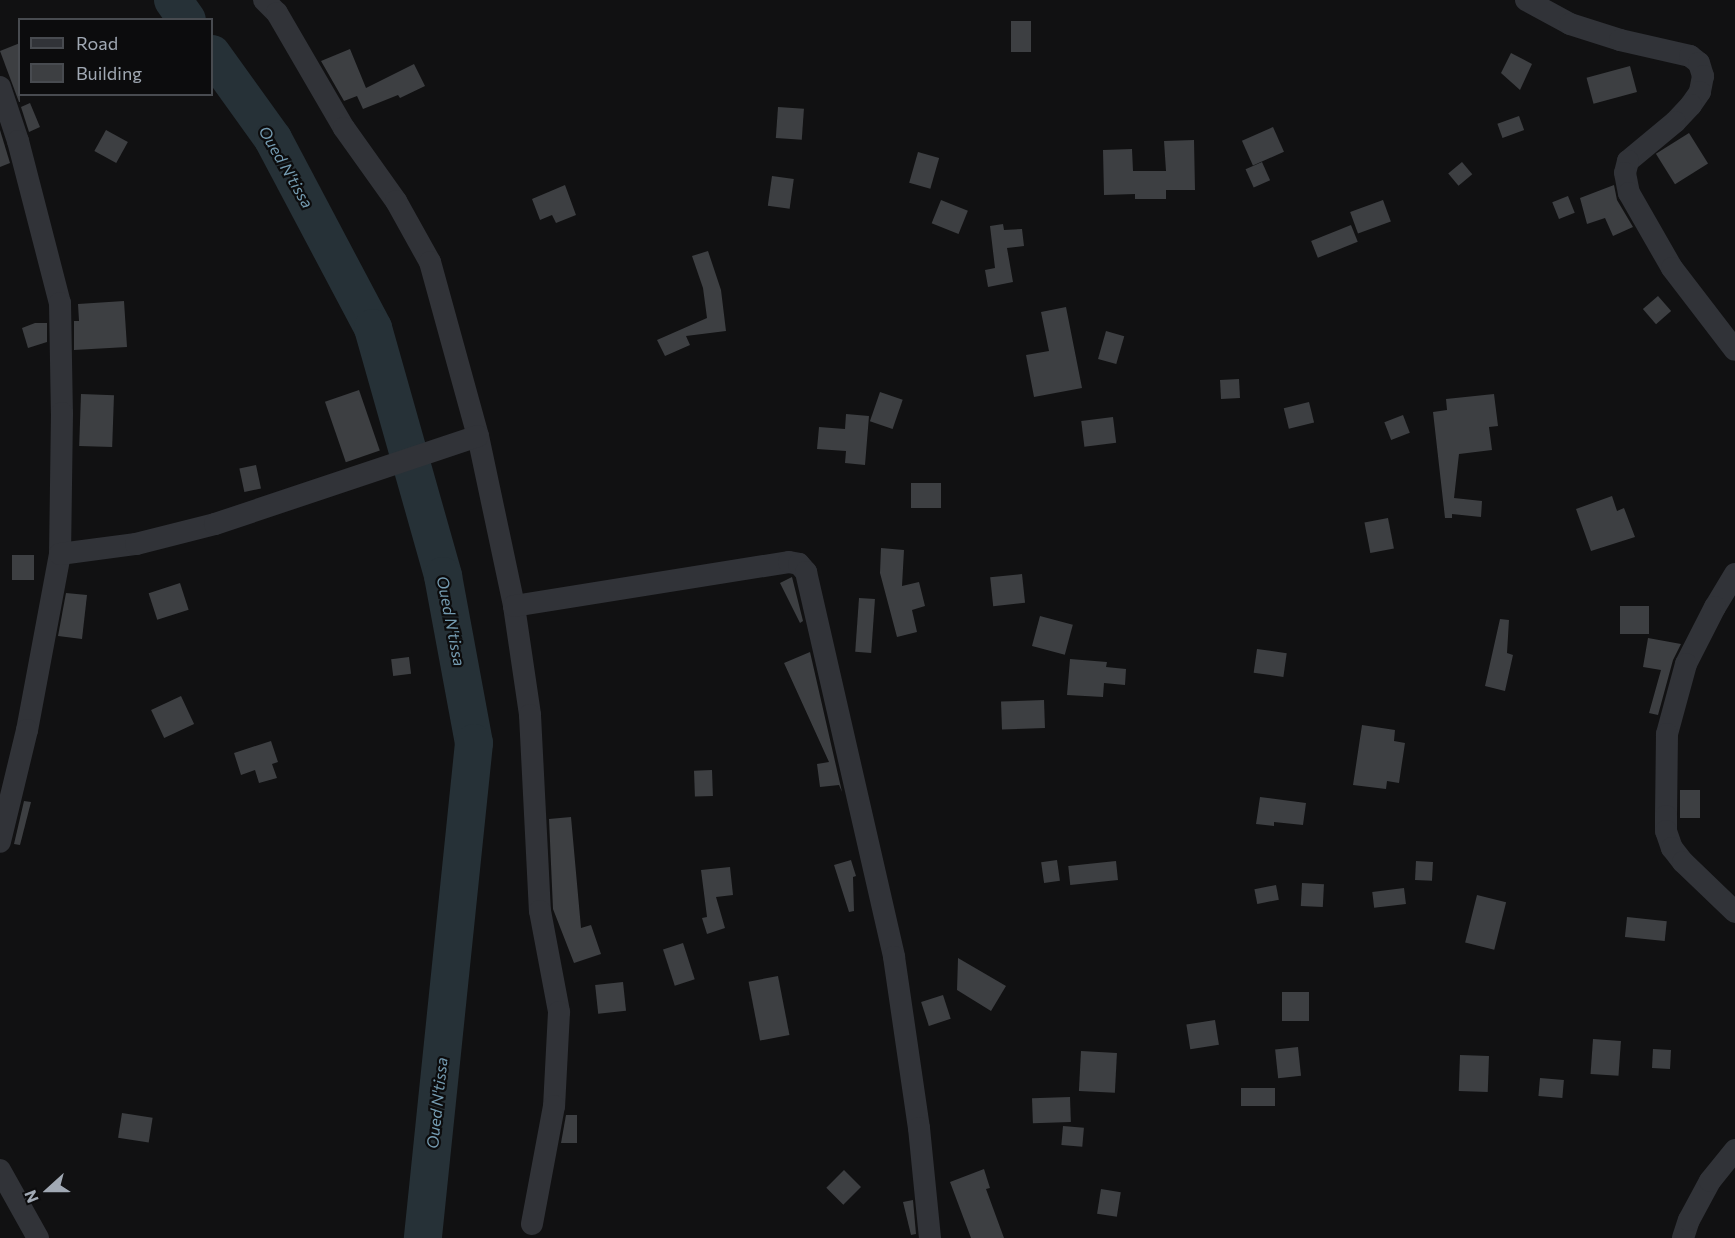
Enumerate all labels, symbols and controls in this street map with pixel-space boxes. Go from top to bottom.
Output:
legend [18,18,213,96]
text: Road [76,32,118,54]
text: Building [76,62,142,84]
water label: Oued N'tissa [255,123,317,211]
water label: Oued N'tissa [433,574,469,668]
water label: Oued N'tissa [423,1056,451,1150]
north arrow [18,1160,78,1220]
text: N [20,1188,42,1206]

